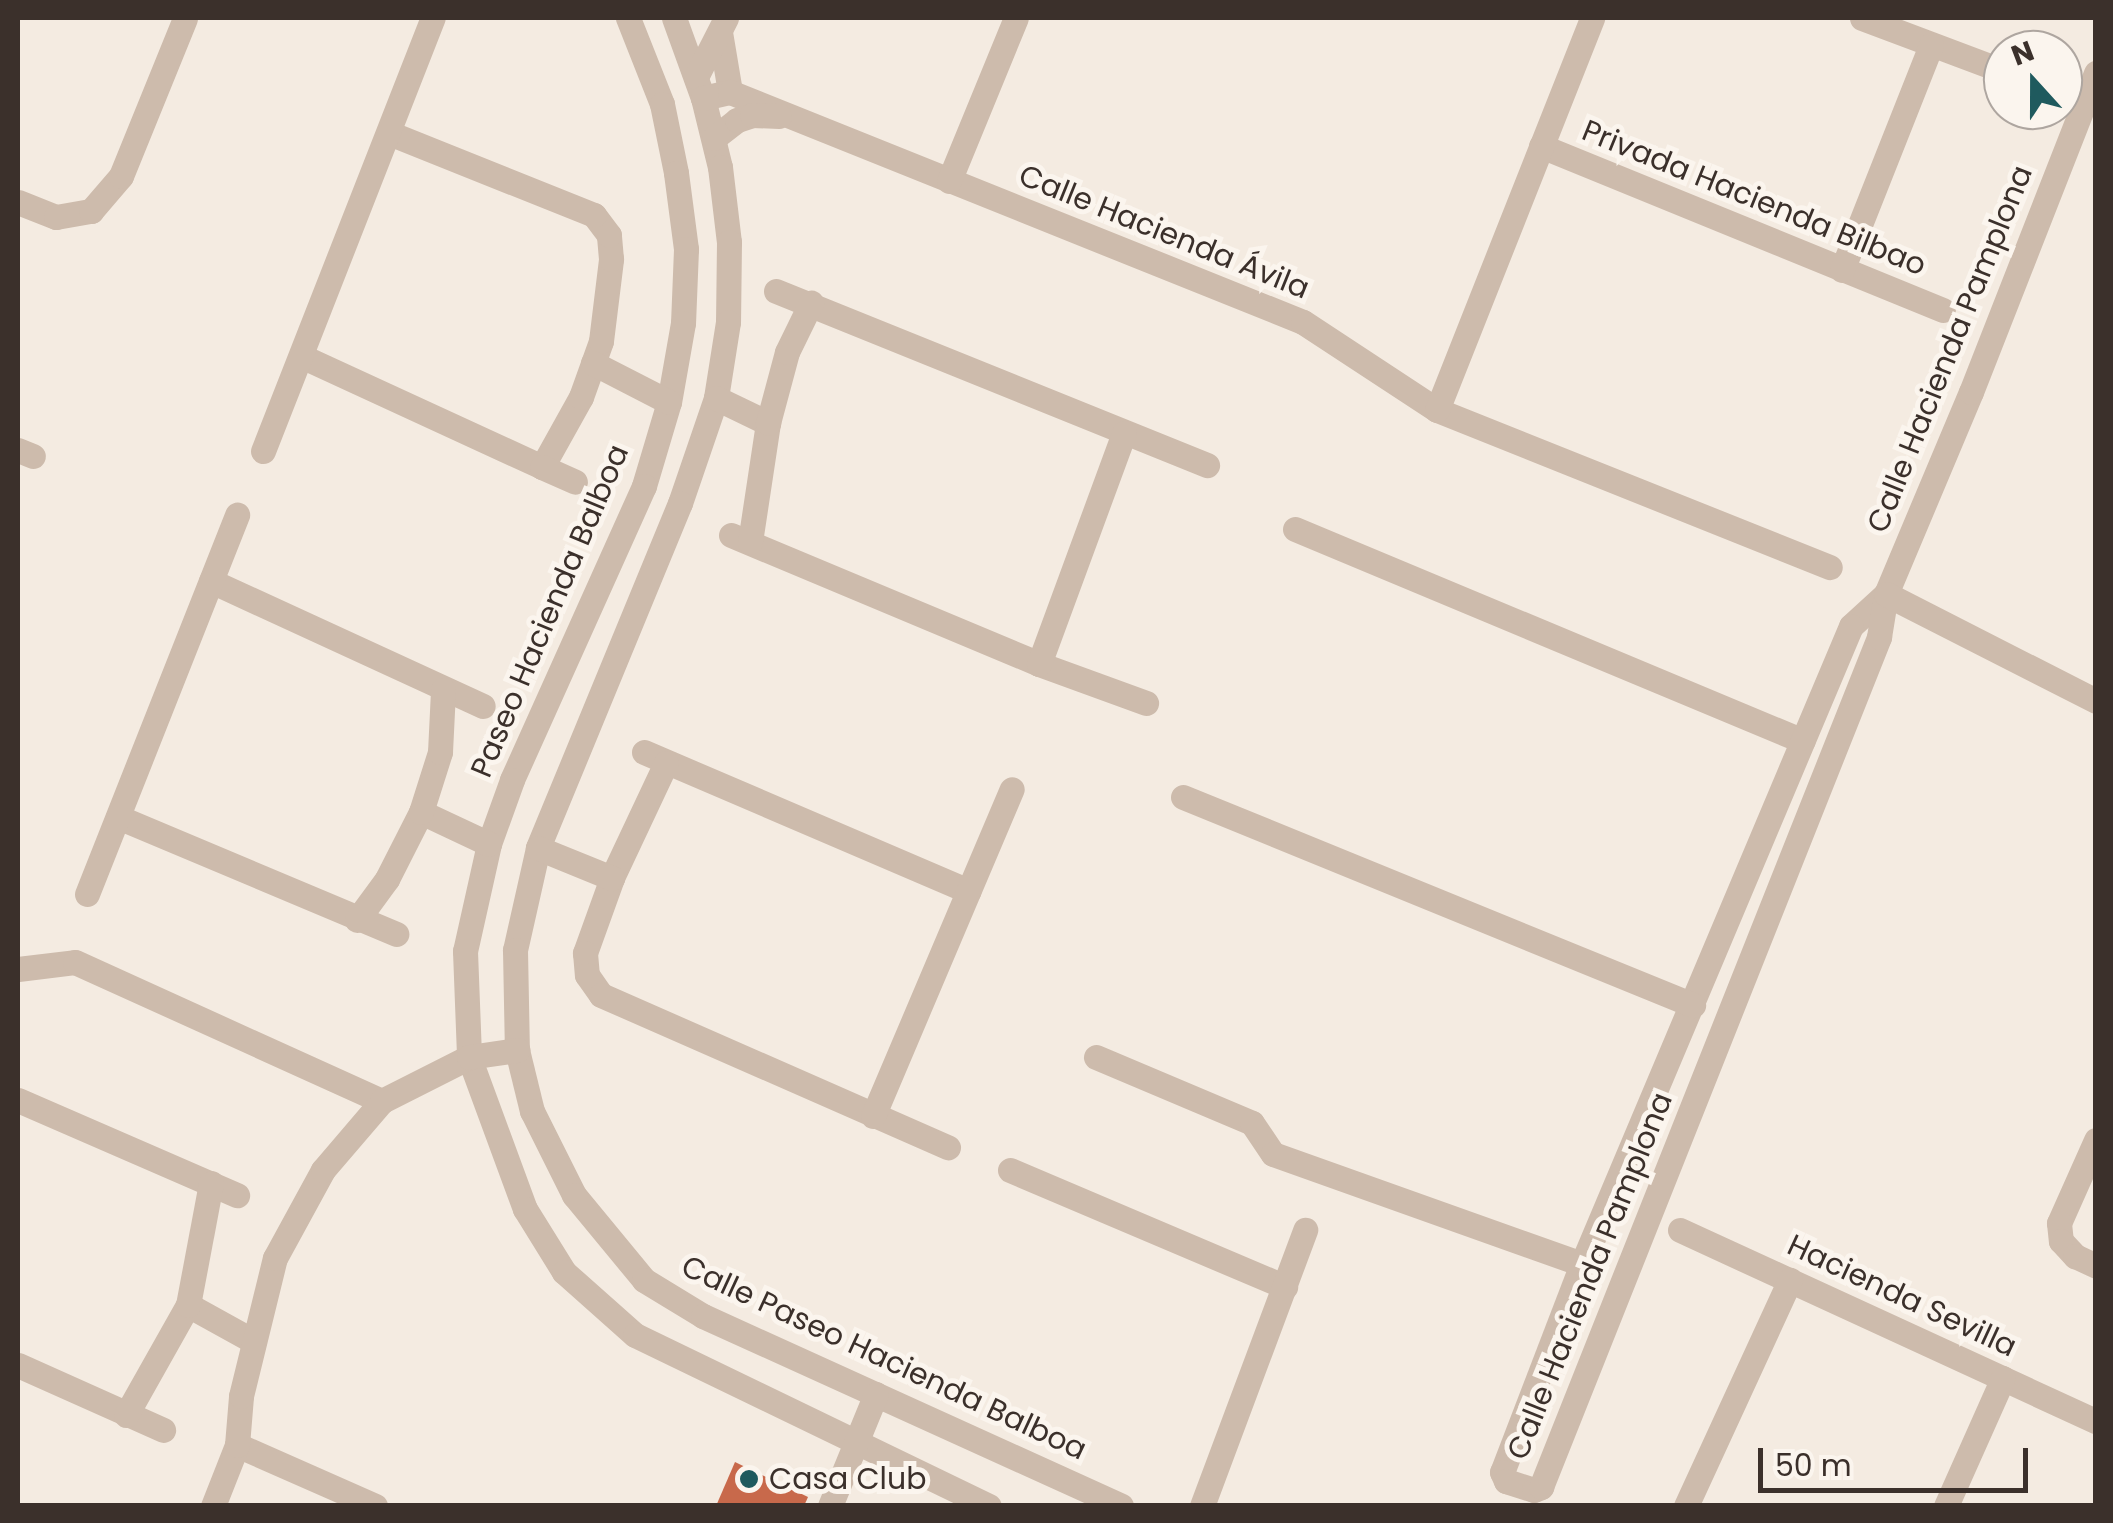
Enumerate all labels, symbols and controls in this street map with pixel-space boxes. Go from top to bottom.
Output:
north arrow [1983,30,2083,130]
text: N [2006,31,2040,75]
street label: Privada Hacienda Bilbao [1577,112,1931,284]
street label: Calle Hacienda Ávila [1014,157,1314,307]
street label: Calle Hacienda Pamplona [1860,160,2040,538]
street label: Paseo Hacienda Balboa [464,439,636,783]
street label: Calle Hacienda Pamplona [1500,1087,1680,1465]
street label: Hacienda Sevilla [1782,1227,2022,1365]
street label: Calle Paseo Hacienda Balboa [676,1248,1092,1468]
scale bar [1763,1428,2033,1490]
text: 50 m [1775,1444,1852,1487]
place label: Casa Club [769,1461,926,1497]
marker: Casa Club [738,1468,760,1490]

